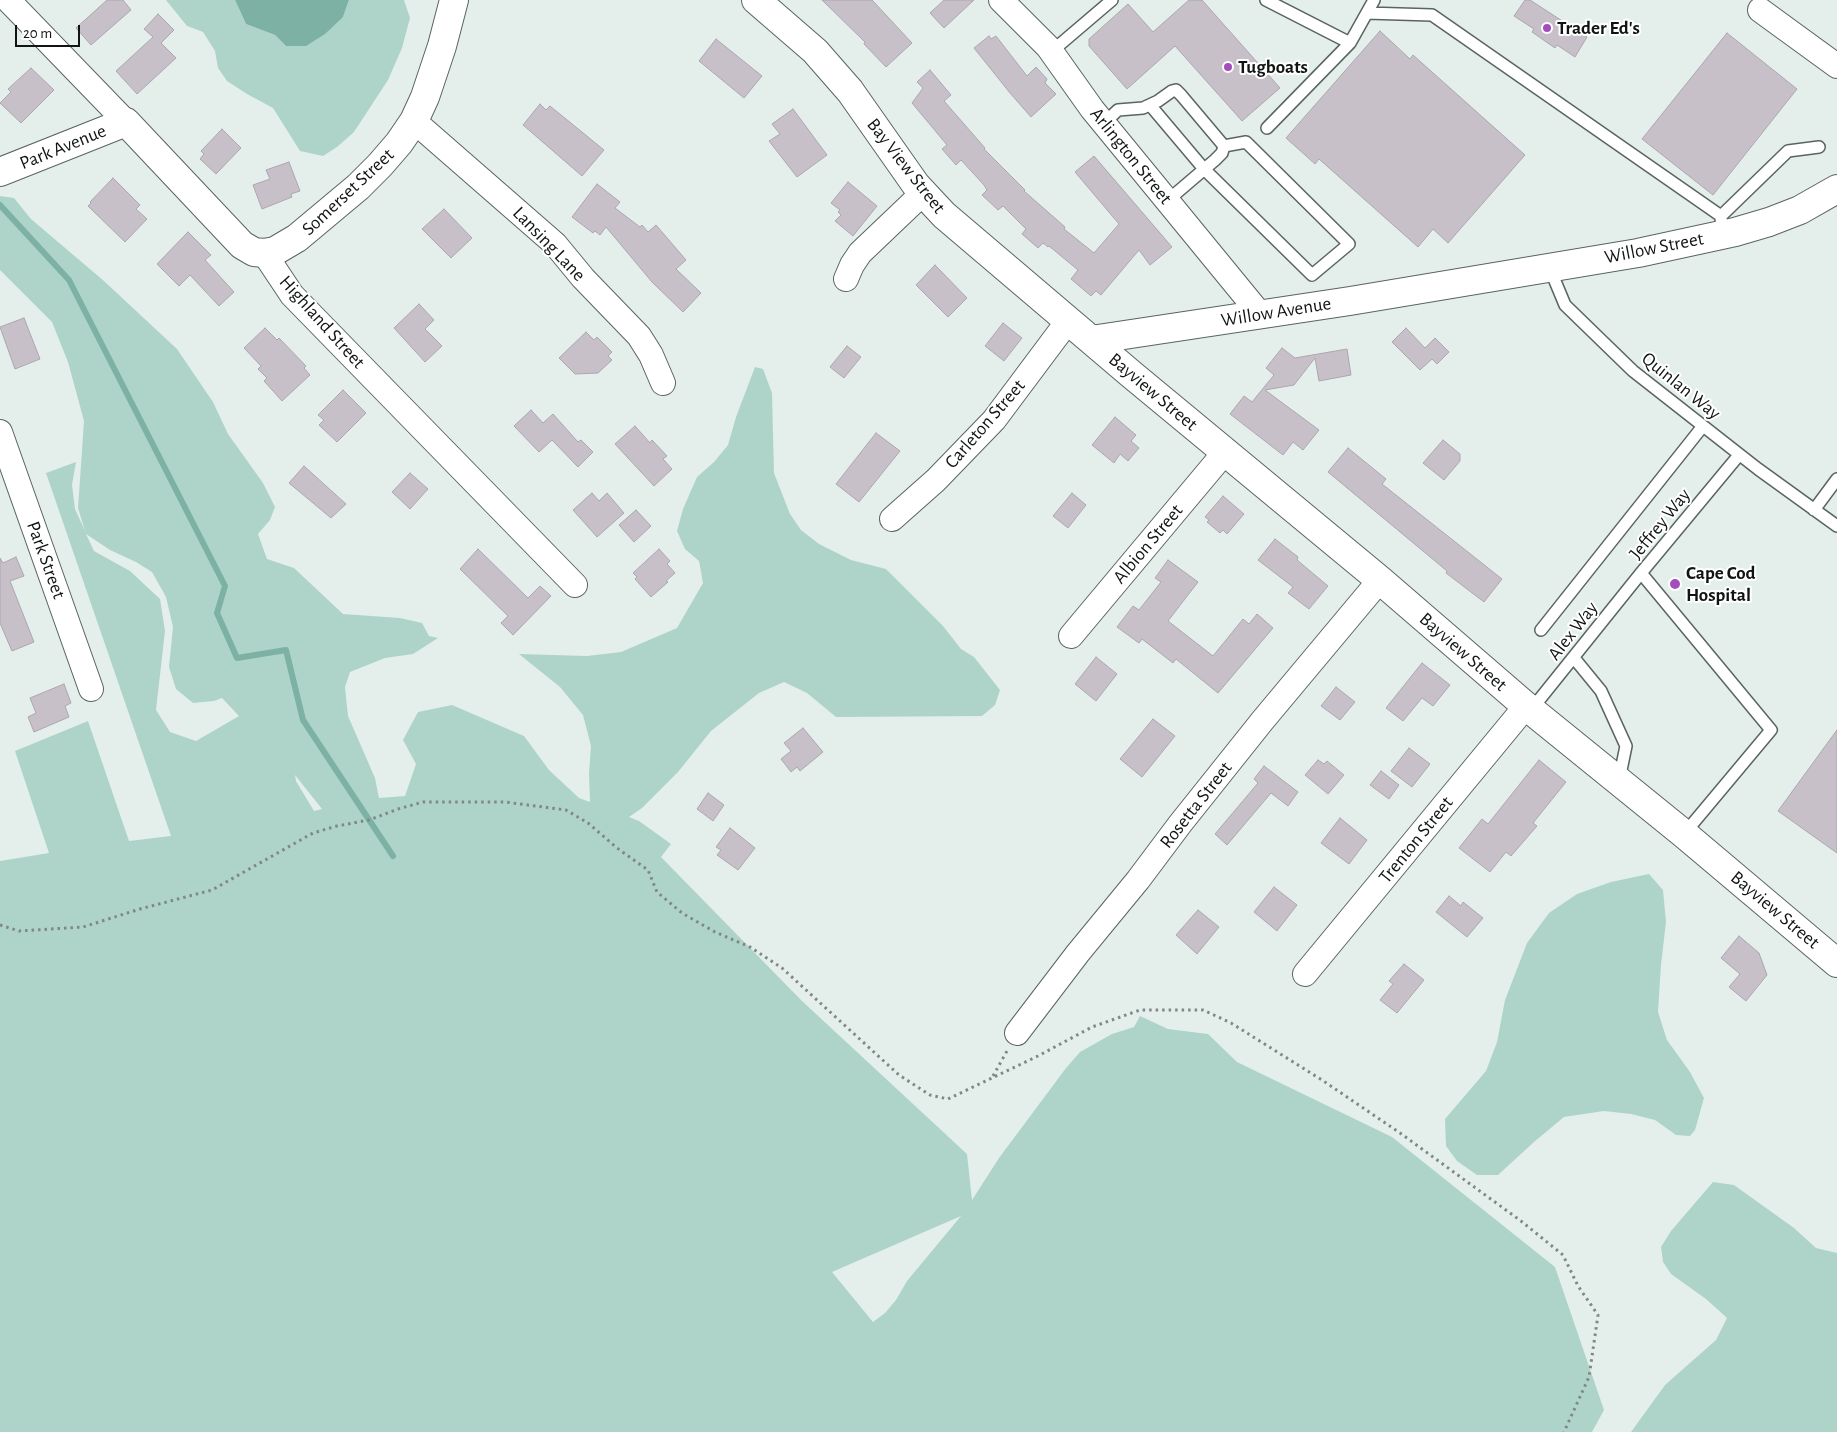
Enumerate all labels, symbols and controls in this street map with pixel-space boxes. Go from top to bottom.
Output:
scale bar [18,15,82,47]
place label: Trader Ed's [1557,17,1640,39]
marker: Trader Ed's [1541,22,1553,34]
text: 20 m [23,26,52,41]
place label: Tugboats [1238,56,1308,78]
marker: Tugboats [1222,61,1234,73]
street label: Arlington Street [1085,103,1177,209]
street label: Bay View Street [862,114,950,218]
street label: Park Avenue [16,119,110,175]
street label: Somerset Street [297,144,399,240]
street label: Lansing Lane [508,202,590,286]
street label: Willow Street [1602,227,1706,269]
street label: Highland Street [274,271,370,373]
street label: Willow Avenue [1219,292,1333,332]
street label: Quinlan Way [1637,347,1725,425]
street label: Bayview Street [1104,348,1202,436]
street label: Carleton Street [940,375,1030,473]
street label: Jeffrey Way [1625,484,1695,564]
street label: Albion Street [1108,500,1188,588]
street label: Park Street [21,518,71,602]
place label: Cape Cod Hospital [1686,562,1756,606]
marker: Cape Cod Hospital [1668,577,1682,591]
street label: Alex Way [1543,597,1603,665]
street label: Bayview Street [1414,608,1512,696]
street label: Rosetta Street [1155,757,1237,853]
street label: Trenton Street [1374,792,1458,888]
street label: Bayview Street [1726,866,1824,954]

